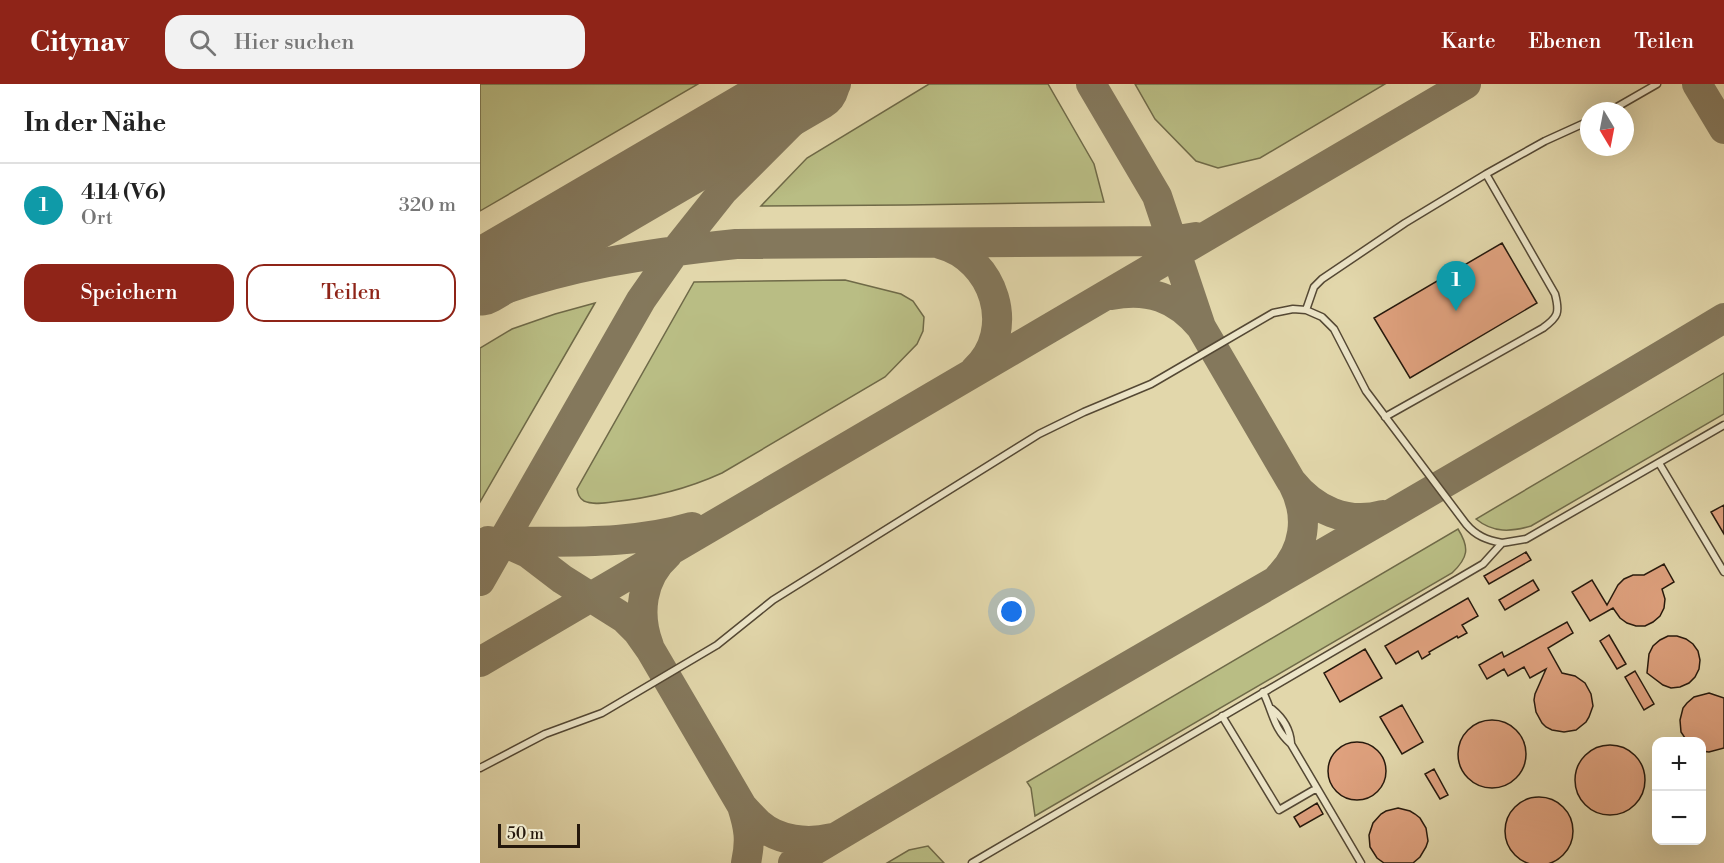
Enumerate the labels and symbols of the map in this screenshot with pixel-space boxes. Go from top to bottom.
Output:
north arrow [1580,102,1634,156]
pin: 1 [1436,262,1476,311]
your location [997,597,1026,626]
scale bar [498,821,580,848]

